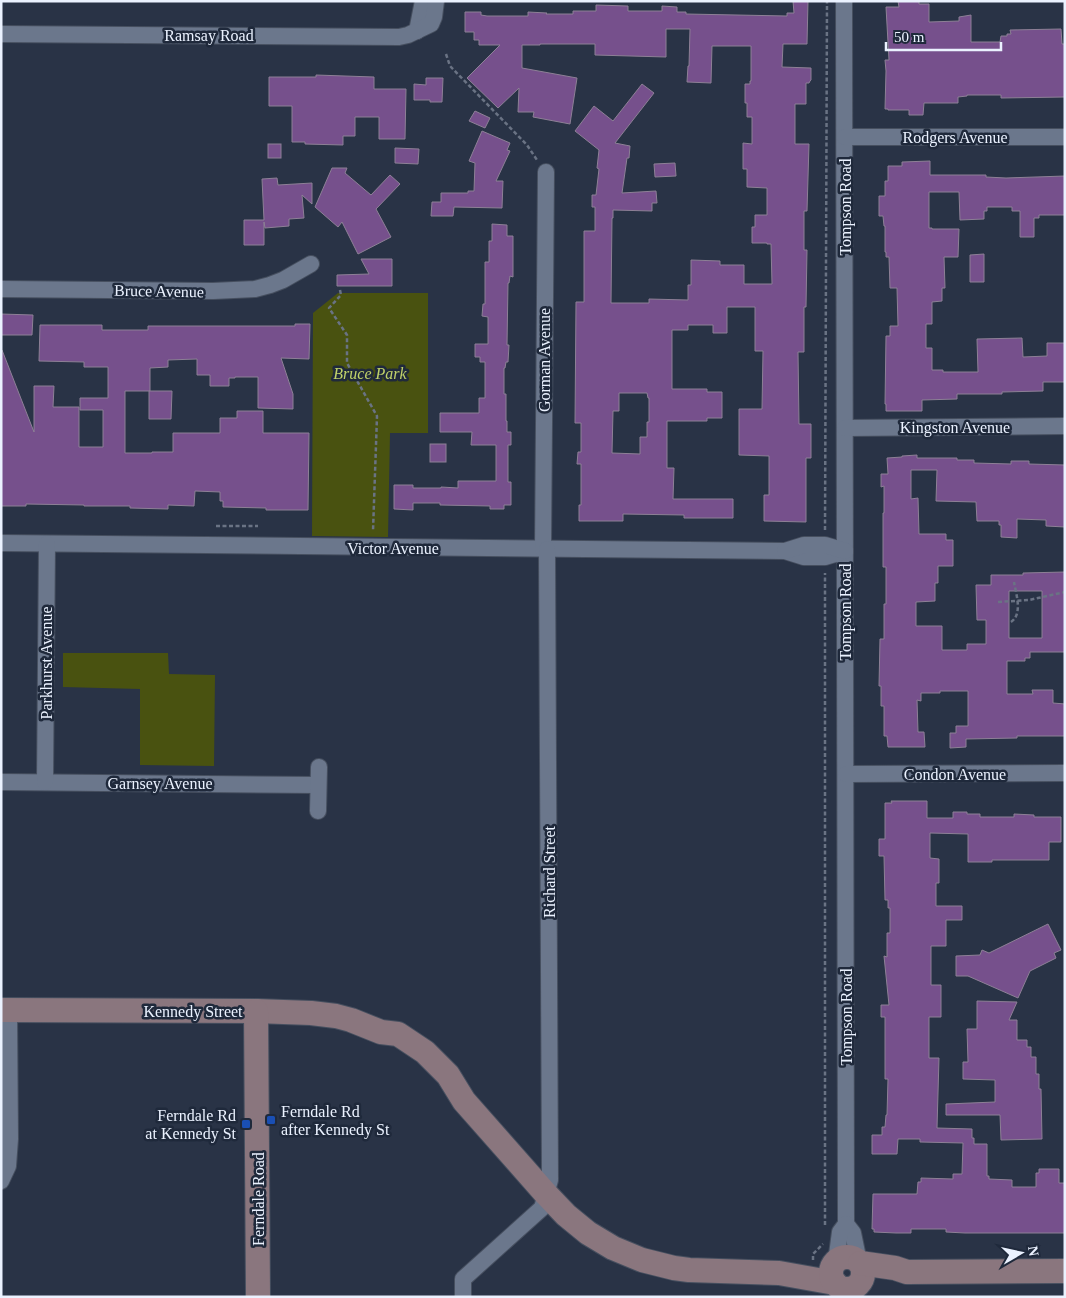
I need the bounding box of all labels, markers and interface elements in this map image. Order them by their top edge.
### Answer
scale bar [886,20,1001,52]
street label: Ramsay Road [164,27,254,45]
text: 50 m [894,29,925,45]
street label: Rodgers Avenue [902,129,1008,147]
street label: Tompson Road [837,158,855,256]
street label: Bruce Avenue [114,282,204,300]
street label: Gorman Avenue [536,308,553,412]
park label: Bruce Park [333,365,408,382]
street label: Kingston Avenue [900,419,1010,437]
street label: Victor Avenue [347,540,439,557]
street label: Tompson Road [837,563,855,661]
street label: Parkhurst Avenue [38,606,55,720]
street label: Condon Avenue [904,766,1006,783]
street label: Garnsey Avenue [108,775,213,793]
street label: Richard Street [541,825,558,918]
street label: Tompson Road [838,968,856,1066]
street label: Kennedy Street [143,1003,243,1021]
place label: Ferndale Rd after Kennedy St [281,1103,390,1139]
place label: Ferndale Rd at Kennedy St [145,1107,237,1143]
marker: Ferndale Rd after Kennedy St [265,1114,277,1126]
marker: Ferndale Rd at Kennedy St [240,1118,252,1130]
street label: Ferndale Road [250,1152,267,1246]
north arrow [996,1228,1046,1278]
text: N [1025,1245,1042,1257]

